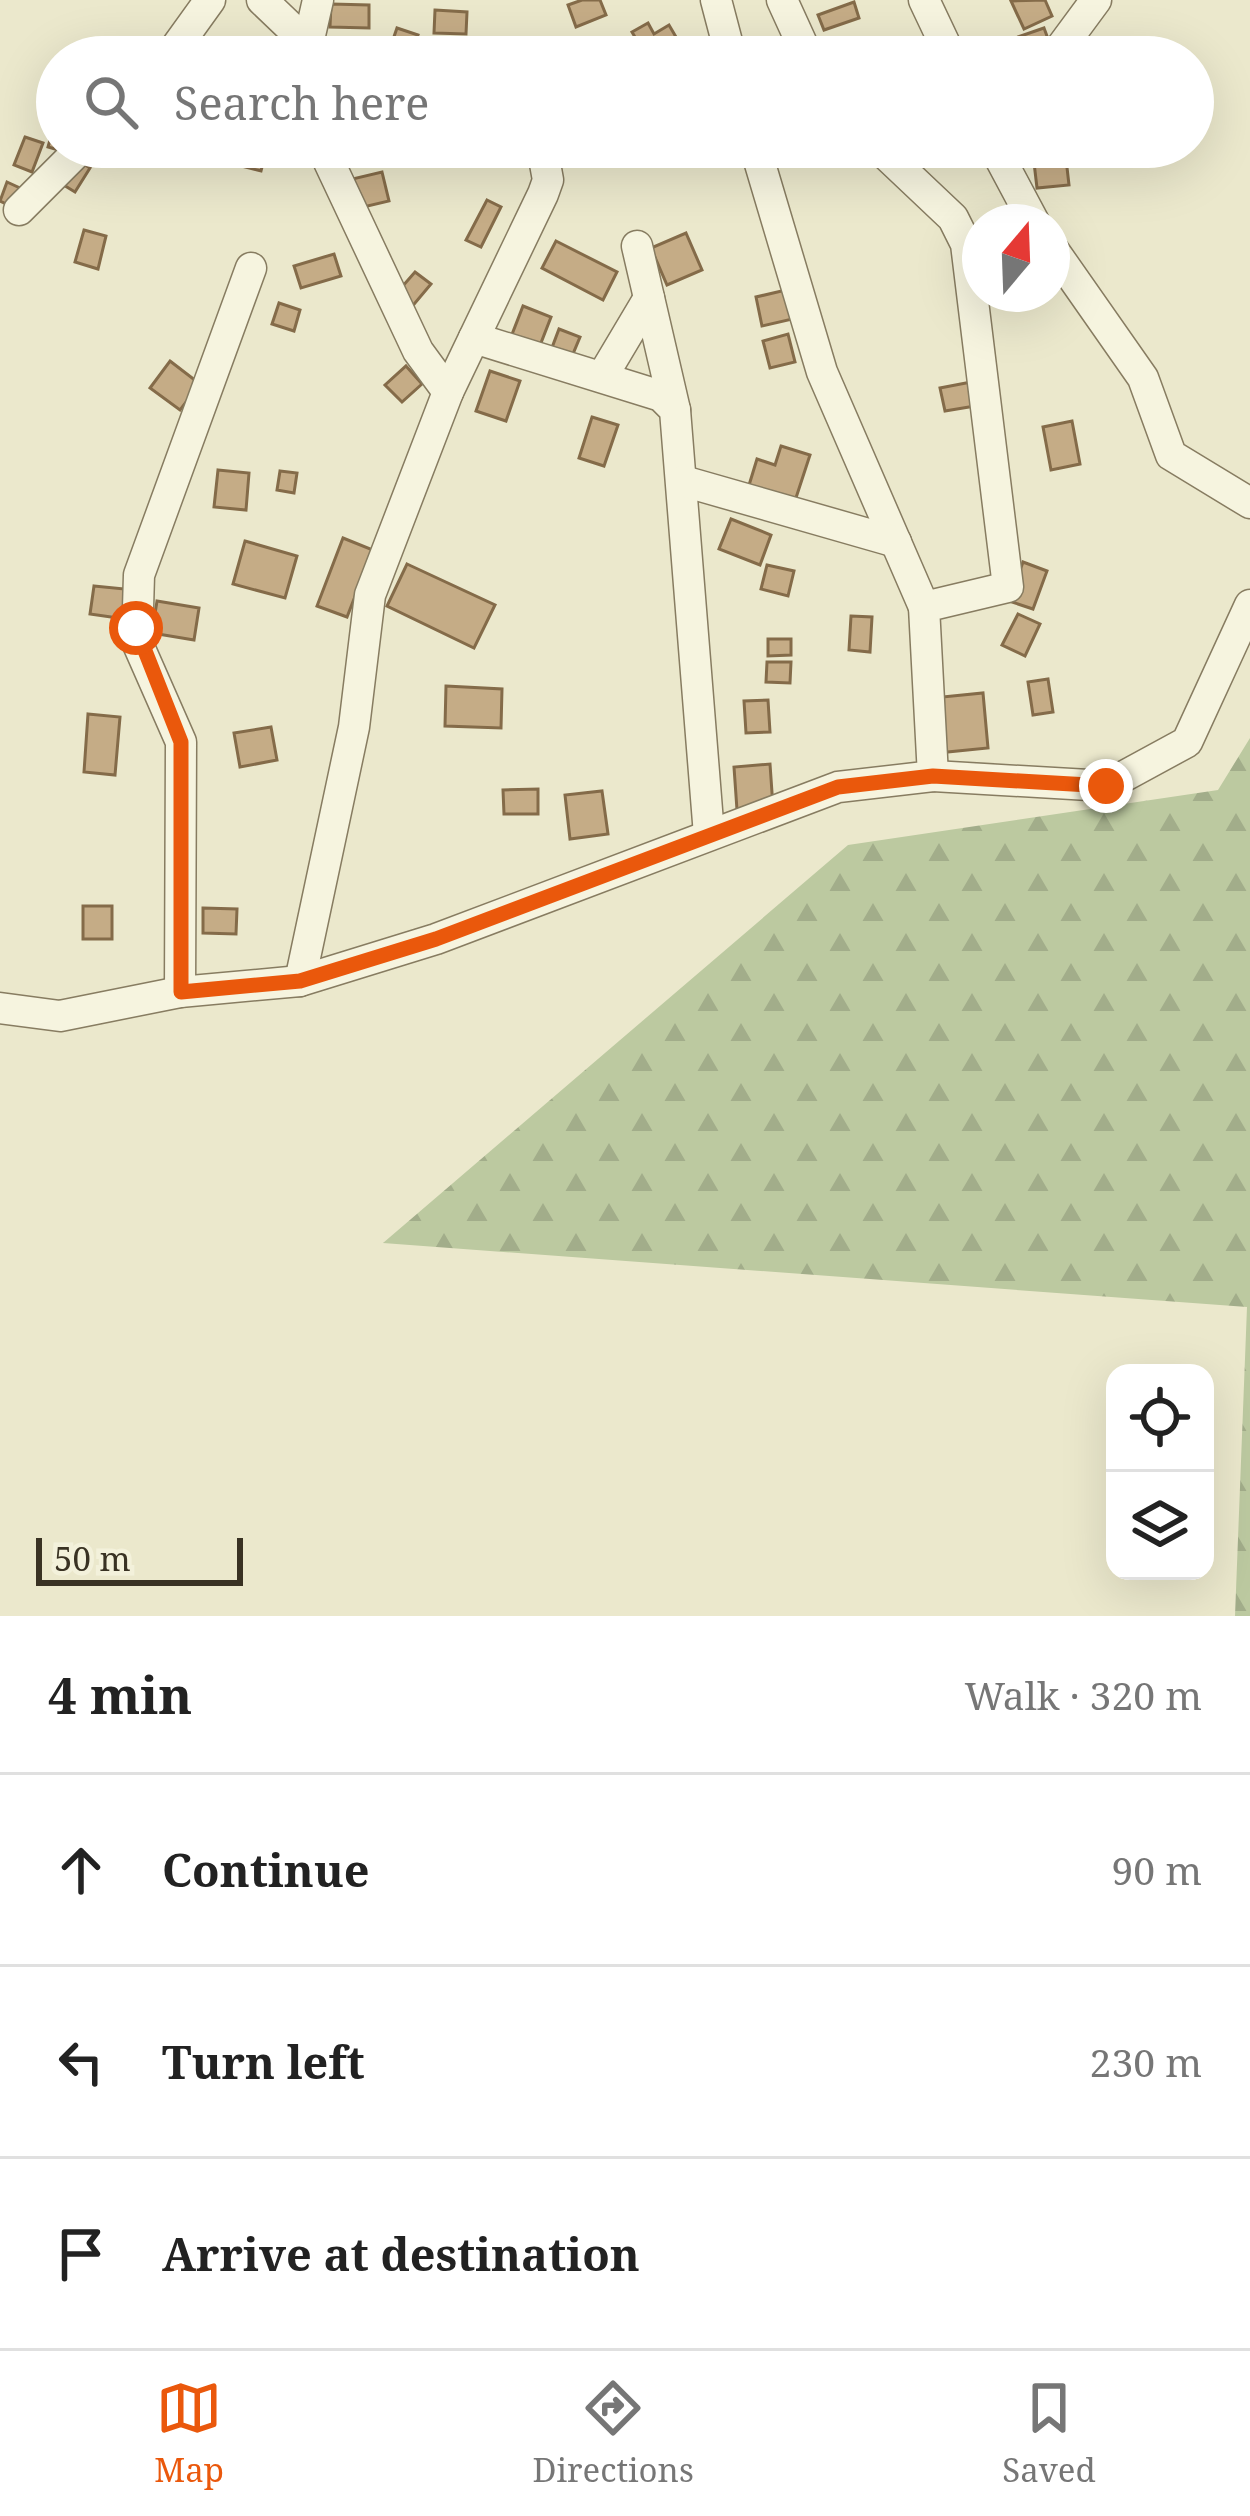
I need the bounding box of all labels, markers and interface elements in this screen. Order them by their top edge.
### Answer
search box [36,36,1214,168]
icon: search [78,69,144,135]
text: Search here [174,72,429,133]
north arrow [962,204,1070,312]
route start [109,601,163,655]
route end [1079,759,1133,813]
map controls [1106,1364,1214,1580]
button: locate [1106,1364,1214,1472]
button: layers [1106,1472,1214,1580]
scale bar [36,1532,243,1585]
text: 50 m [54,1536,131,1581]
text: 4 min [48,1659,192,1729]
text: Walk · 320 m [965,1668,1202,1721]
icon: ahead [48,1837,114,1903]
text: Continue [162,1839,370,1900]
text: 90 m [1111,1843,1202,1896]
icon: left [48,2029,114,2095]
text: Turn left [162,2031,365,2092]
text: 230 m [1090,2035,1202,2088]
icon: arrive [48,2221,114,2287]
text: Arrive at destination [162,2223,640,2284]
tab: Map [154,2375,224,2492]
tab: Directions [532,2375,694,2492]
tab: Saved [1002,2375,1096,2492]

